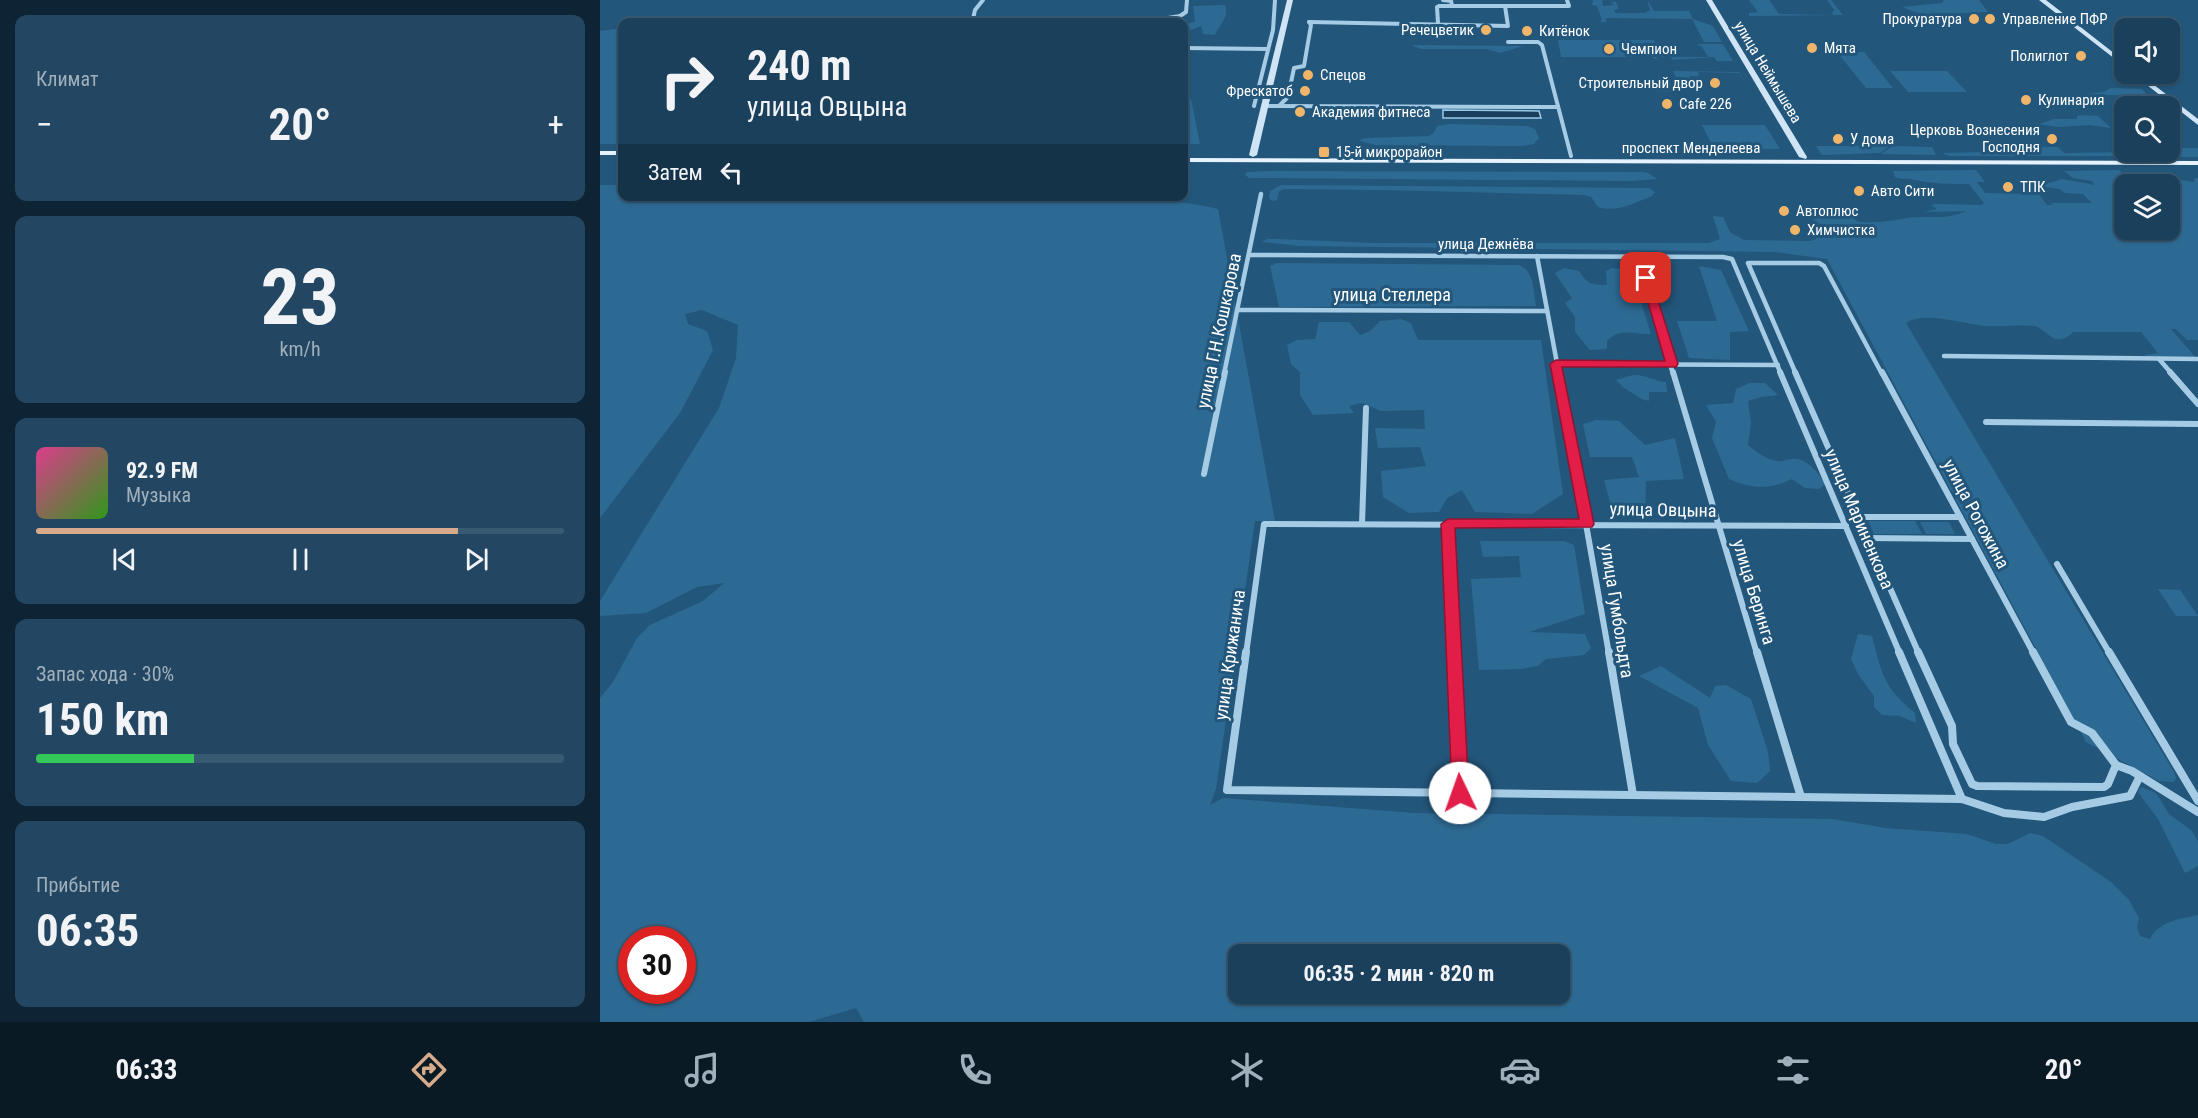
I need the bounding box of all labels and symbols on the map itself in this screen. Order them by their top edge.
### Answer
place label: Прокуратура [1883,10,1962,28]
place label: Управление ПФР [2002,10,2107,28]
marker: Прокуратура [1967,12,1981,26]
marker: Управление ПФР [1983,12,1997,26]
street label: улица Неймышева [1730,18,1806,126]
place label: Речецветик [1401,21,1474,39]
place label: Китёнок [1539,22,1590,40]
marker: Речецветик [1479,23,1493,37]
marker: Китёнок [1520,24,1534,38]
place label: Мята [1824,39,1856,57]
place label: Чемпион [1621,40,1677,58]
marker: Мята [1805,41,1819,55]
marker: Чемпион [1602,42,1616,56]
place label: Полиглот [2010,47,2069,65]
marker: Полиглот [2074,49,2088,63]
place label: Спецов [1320,66,1366,84]
marker: Спецов [1301,68,1315,82]
place label: Строительный двор [1578,74,1703,92]
marker: Строительный двор [1708,76,1722,90]
place label: Фрескатоб [1226,82,1293,100]
marker: Фрескатоб [1298,84,1312,98]
place label: Кулинария [2038,91,2104,109]
marker: Кулинария [2019,93,2033,107]
place label: Cafe 226 [1679,95,1732,113]
marker: Cafe 226 [1660,97,1674,111]
place label: Академия фитнеса [1312,103,1430,121]
marker: Академия фитнеса [1293,105,1307,119]
place label: Церковь Вознесения Господня [1910,121,2040,156]
place label: У дома [1850,130,1894,148]
marker: У дома [1831,132,1845,146]
marker: Церковь Вознесения Господня [2045,132,2059,146]
street label: проспект Менделеева [1622,139,1760,157]
place label: 15-й микрорайон [1336,143,1442,161]
marker: 15-й микрорайон [1317,145,1331,159]
place label: ТПК [2020,178,2046,196]
marker: ТПК [2001,180,2015,194]
place label: Авто Сити [1871,182,1934,200]
marker: Авто Сити [1852,184,1866,198]
place label: Автоплюс [1796,202,1859,220]
marker: Автоплюс [1777,204,1791,218]
place label: Химчистка [1807,221,1875,239]
marker: Химчистка [1788,223,1802,237]
street label: улица Дежнёва [1438,235,1534,253]
street label: улица Г.Н.Кошкарова [1192,251,1245,410]
pin [1620,252,1671,303]
street label: улица Стеллера [1333,284,1451,305]
street label: улица Мариненкова [1821,446,1898,592]
street label: улица Рогожина [1939,455,2014,572]
street label: улица Овцына [1609,498,1717,521]
street label: улица Беринга [1729,537,1780,647]
street label: улица Гумбольдта [1597,542,1638,679]
street label: улица Крижанича [1210,588,1249,722]
position arrow [1428,761,1492,825]
speed limit sign: 30 [618,926,696,1004]

